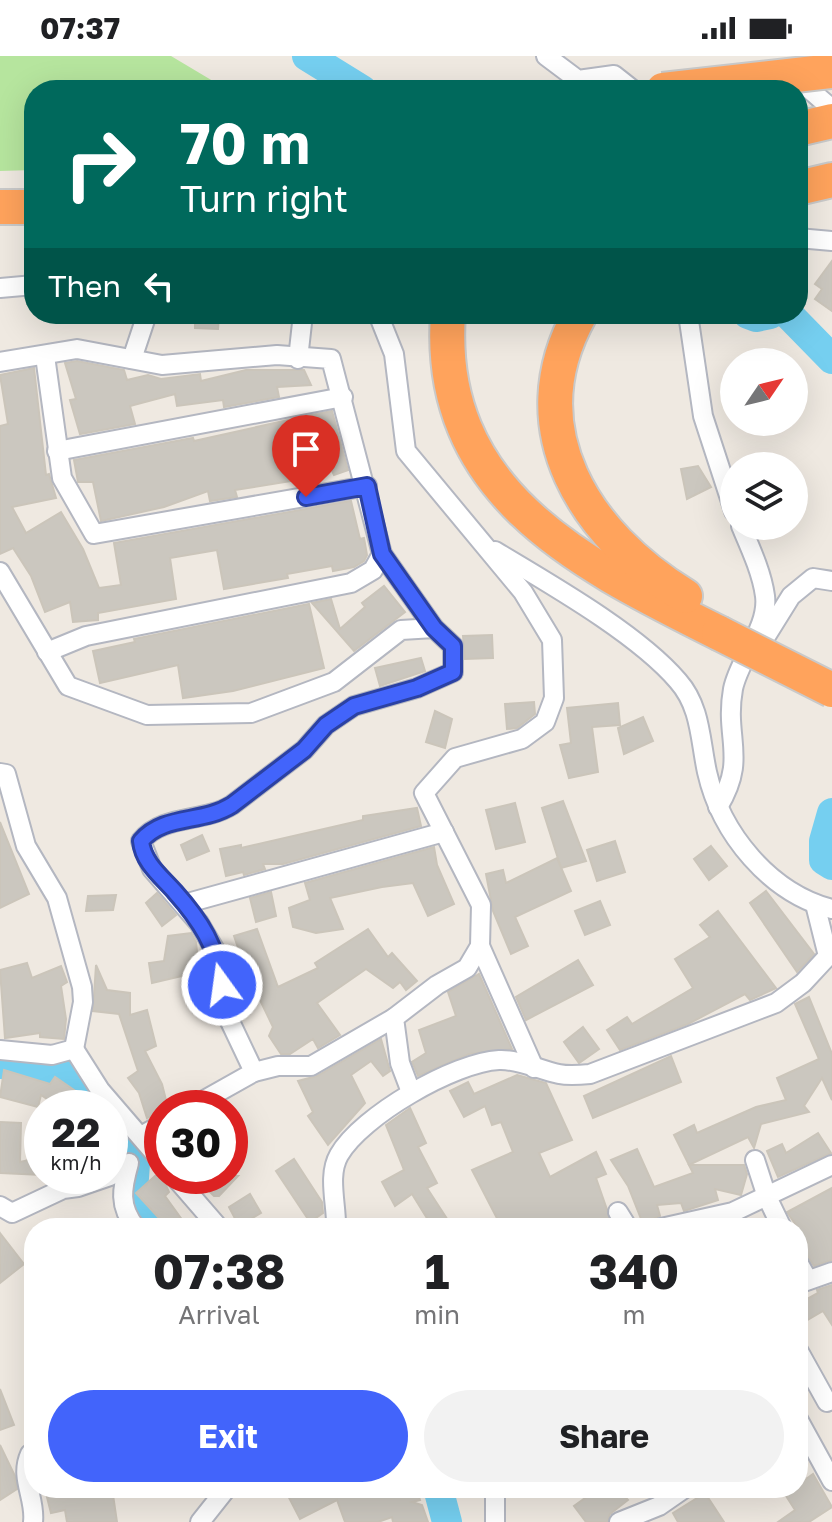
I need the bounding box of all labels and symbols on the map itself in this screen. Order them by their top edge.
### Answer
north arrow [720,348,808,436]
pin [272,415,340,497]
position arrow [180,943,264,1027]
speed limit sign: 30 [144,1090,248,1194]

